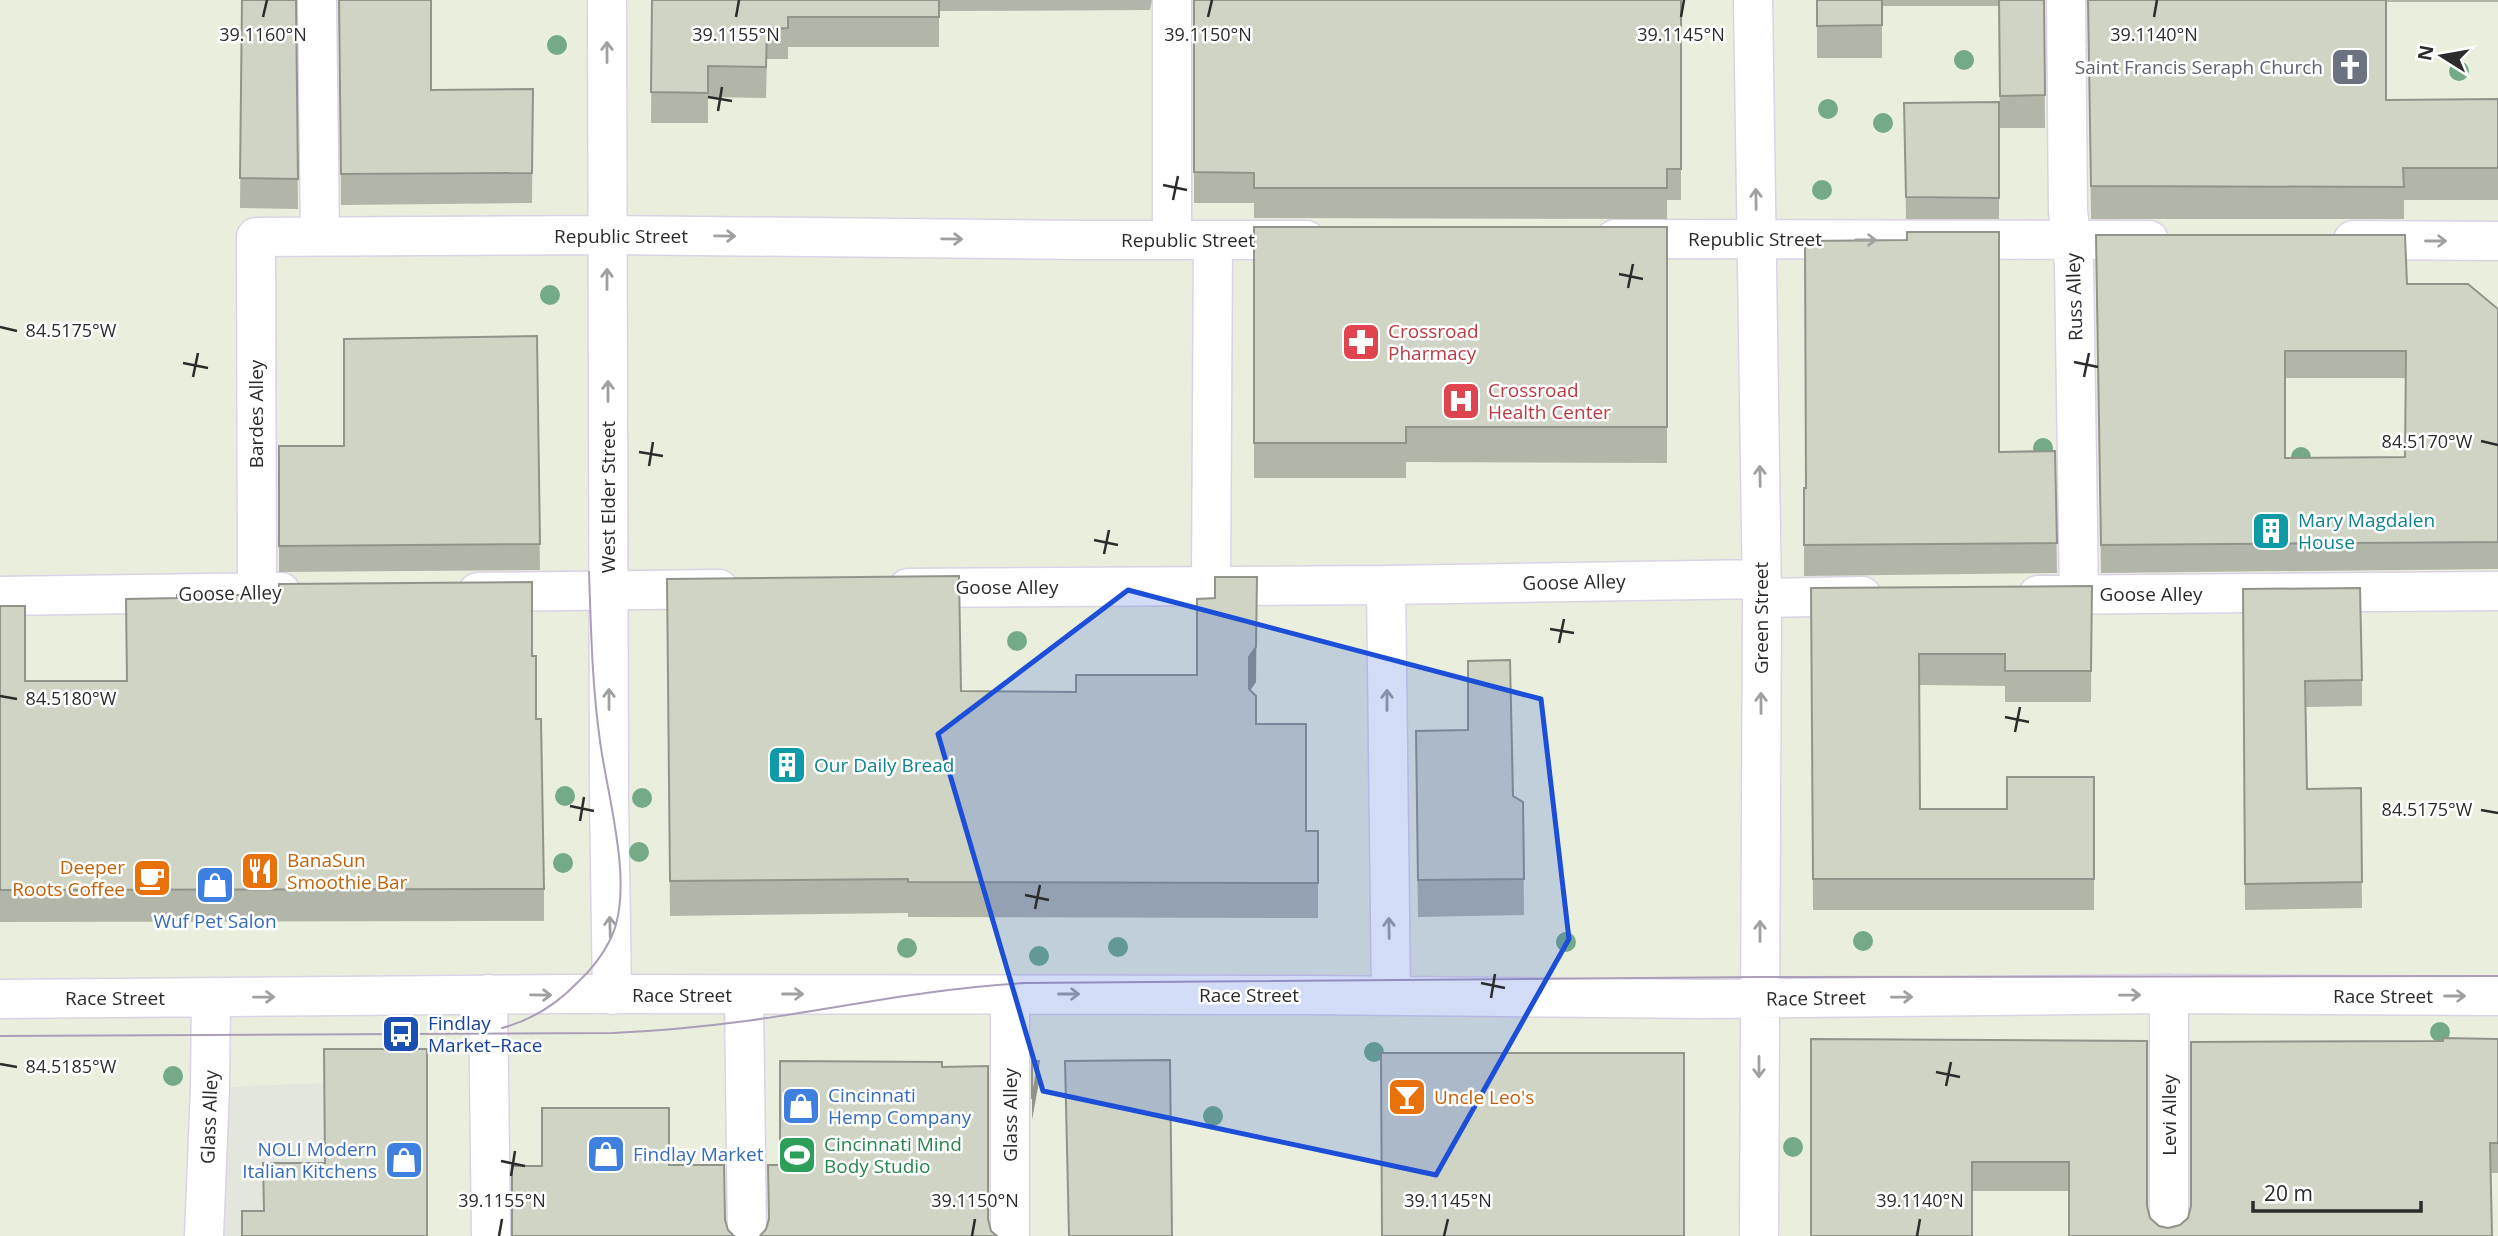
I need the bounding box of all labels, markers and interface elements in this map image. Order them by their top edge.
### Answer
north arrow [2407,21,2477,91]
text: 39.1160°N [219,22,307,46]
text: 39.1155°N [692,22,780,46]
text: 39.1150°N [1164,22,1252,46]
text: 39.1145°N [1637,22,1725,46]
text: 39.1140°N [2110,22,2198,46]
one-way arrow [600,40,614,63]
text: N [2411,43,2440,63]
church icon: Saint Francis Seraph Church [2329,46,2371,88]
place label: Saint Francis Seraph Church [2075,54,2323,80]
one-way arrow [1750,188,1763,211]
street label: Republic Street [554,223,688,249]
street label: Republic Street [1688,226,1822,252]
street label: Republic Street [1121,227,1255,253]
one-way arrow [713,229,736,243]
one-way arrow [940,232,963,245]
one-way arrow [1854,233,1877,247]
one-way arrow [2424,234,2447,248]
street label: Russ Alley [2059,252,2089,342]
one-way arrow [600,268,614,291]
text: 84.5175°W [26,318,117,342]
place label: Crossroad Pharmacy [1388,318,1479,366]
pharmacy icon: Crossroad Pharmacy [1340,321,1382,363]
street label: Bardes Alley [243,359,269,468]
place label: Crossroad Health Center [1488,377,1611,425]
one-way arrow [601,380,615,403]
hospital icon: Crossroad Health Center [1440,380,1482,422]
street label: West Elder Street [595,421,621,573]
text: 84.5170°W [2382,429,2473,453]
one-way arrow [1754,464,1767,487]
place label: Mary Magdalen House [2298,507,2435,555]
building icon: Mary Magdalen House [2250,510,2292,552]
street label: Green Street [1748,561,1774,674]
street label: Goose Alley [1522,568,1626,596]
street label: Goose Alley [955,574,1059,600]
street label: Goose Alley [178,579,282,607]
street label: Goose Alley [2099,581,2203,607]
text: 84.5180°W [26,686,117,710]
one-way arrow [602,688,615,711]
one-way arrow [1380,689,1394,712]
one-way arrow [1755,692,1768,715]
building icon: Our Daily Bread [766,744,808,786]
place label: Our Daily Bread [814,752,954,778]
text: 84.5175°W [2382,797,2473,821]
place label: BanaSun Smoothie Bar [287,847,408,895]
restaurant icon: BanaSun Smoothie Bar [239,850,281,892]
place label: Deeper Roots Coffee [12,854,125,902]
cafe icon: Deeper Roots Coffee [131,857,173,899]
shop icon: Wuf Pet Salon [194,864,236,906]
place label: Wuf Pet Salon [153,908,277,934]
one-way arrow [603,915,617,938]
one-way arrow [1382,917,1396,940]
one-way arrow [1753,919,1767,942]
street label: Race Street [632,982,732,1008]
street label: Race Street [1199,982,1299,1008]
street label: Race Street [2333,983,2433,1009]
street label: Race Street [1766,984,1866,1012]
street label: Race Street [65,985,165,1011]
one-way arrow [781,987,804,1001]
one-way arrow [529,988,552,1002]
one-way arrow [1057,988,1080,1001]
one-way arrow [2118,988,2141,1002]
one-way arrow [2444,989,2467,1003]
one-way arrow [252,990,275,1004]
one-way arrow [1891,990,1914,1004]
place label: Findlay Market–Race [428,1010,542,1058]
bus stop icon: Findlay Market–Race [380,1013,422,1055]
text: 84.5185°W [26,1054,117,1078]
one-way arrow [1752,1055,1766,1078]
street label: Glass Alley [997,1068,1023,1162]
street label: Glass Alley [194,1069,224,1164]
street label: Levi Alley [2156,1074,2182,1156]
bar icon: Uncle Leo's [1386,1076,1428,1118]
place label: Cincinnati Hemp Company [828,1082,972,1130]
place label: Uncle Leo's [1434,1084,1534,1110]
shop icon: Cincinnati Hemp Company [780,1085,822,1127]
place label: Cincinnati Mind Body Studio [824,1131,962,1179]
shop icon: Findlay Market [585,1133,627,1175]
sports icon: Cincinnati Mind Body Studio [776,1134,818,1176]
place label: NOLI Modern Italian Kitchens [242,1136,377,1184]
shop icon: NOLI Modern Italian Kitchens [383,1139,425,1181]
place label: Findlay Market [633,1141,764,1167]
scale bar [2253,1170,2421,1214]
text: 20 m [2264,1179,2313,1207]
text: 39.1155°N [458,1188,546,1212]
text: 39.1150°N [931,1188,1019,1212]
text: 39.1145°N [1404,1188,1492,1212]
text: 39.1140°N [1876,1188,1964,1212]

